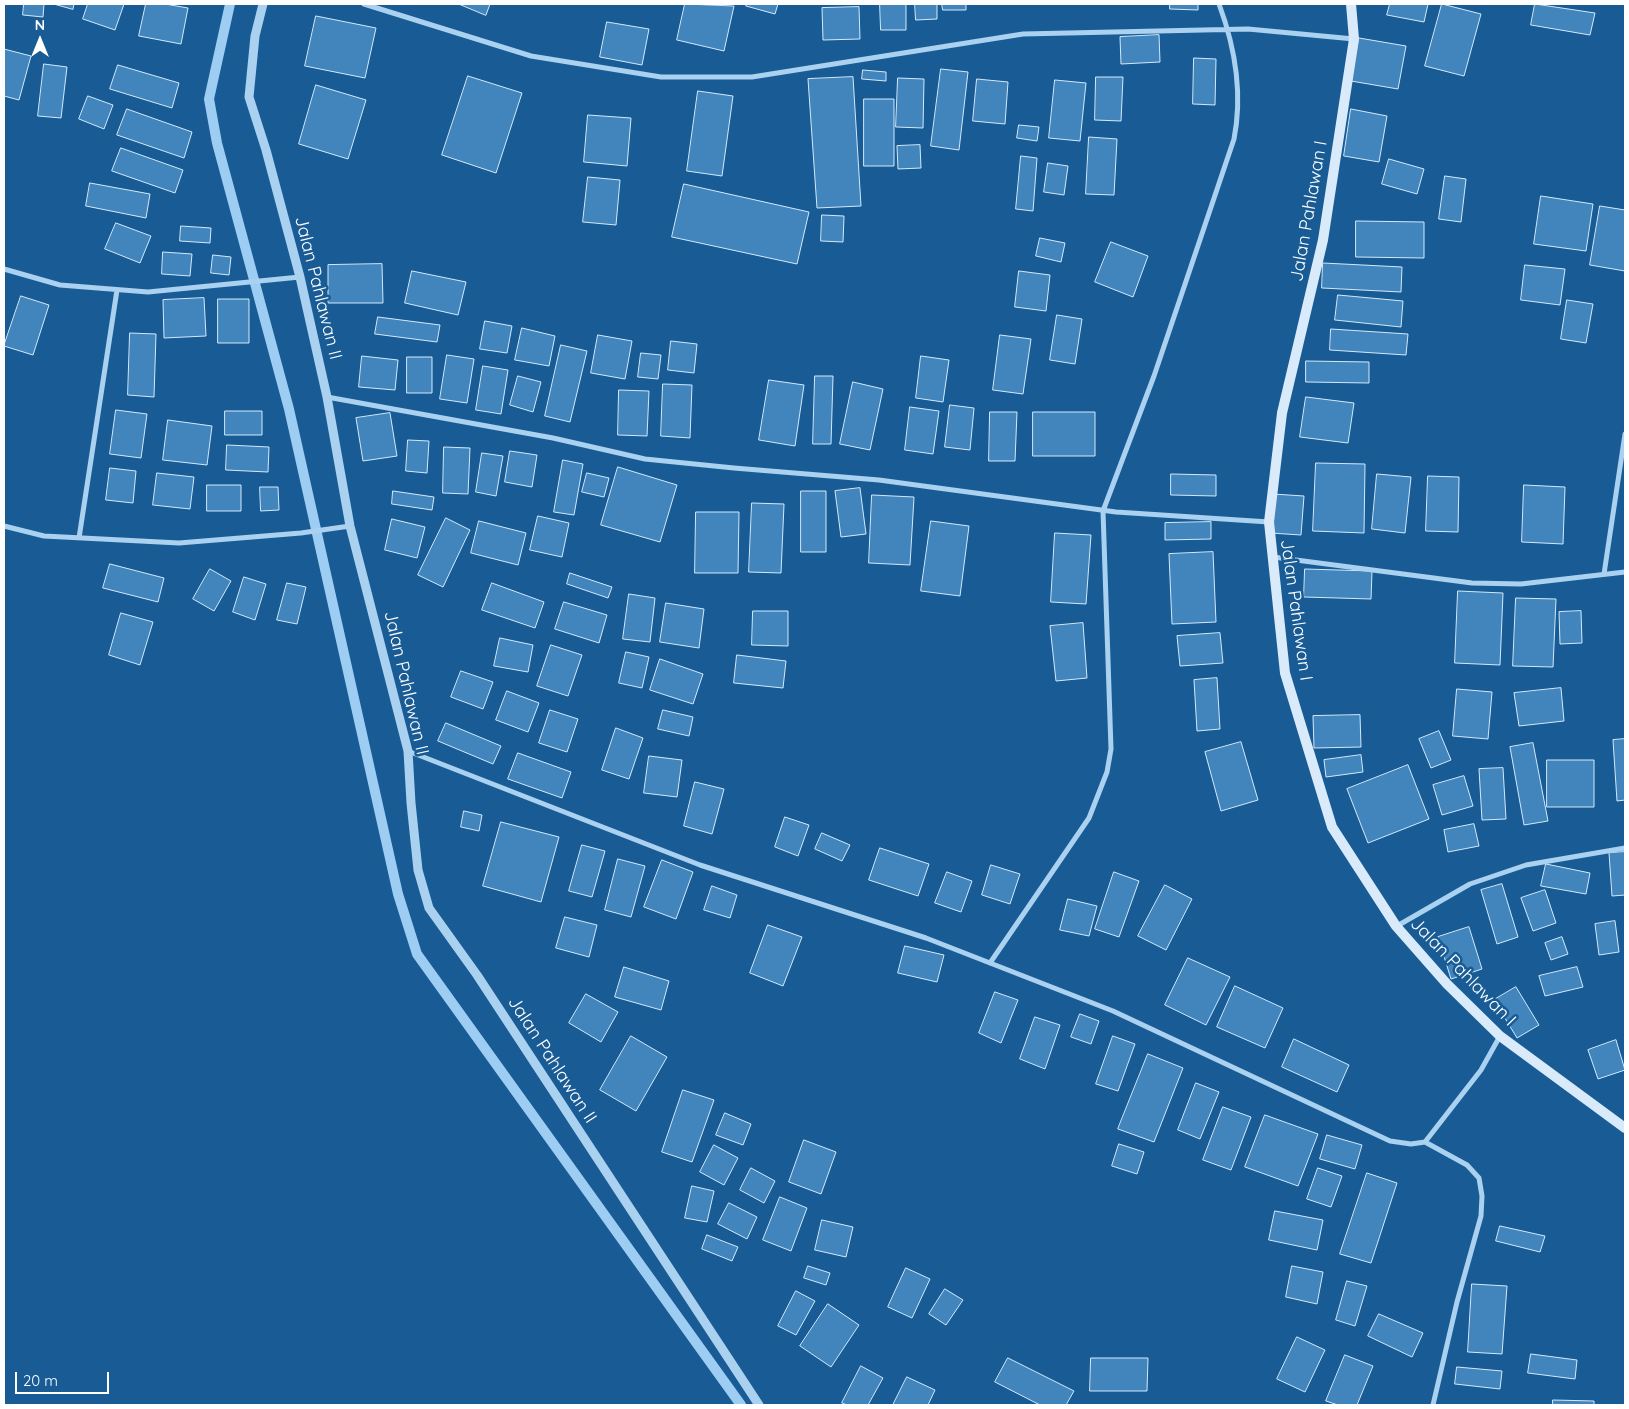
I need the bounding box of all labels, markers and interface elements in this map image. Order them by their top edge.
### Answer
north arrow [15,15,65,65]
text: N [35,16,45,34]
street label: Jalan Pahlawan I [1286,139,1332,283]
street label: Jalan Pahlawan II [290,214,346,362]
street label: Jalan Pahlawan I [1275,538,1317,682]
street label: Jalan Pahlawan II [379,609,433,757]
street label: Jalan Pahlawan I [1406,913,1520,1031]
street label: Jalan Pahlawan II [503,992,601,1128]
scale bar [18,1362,111,1394]
text: 20 m [23,1371,58,1390]

